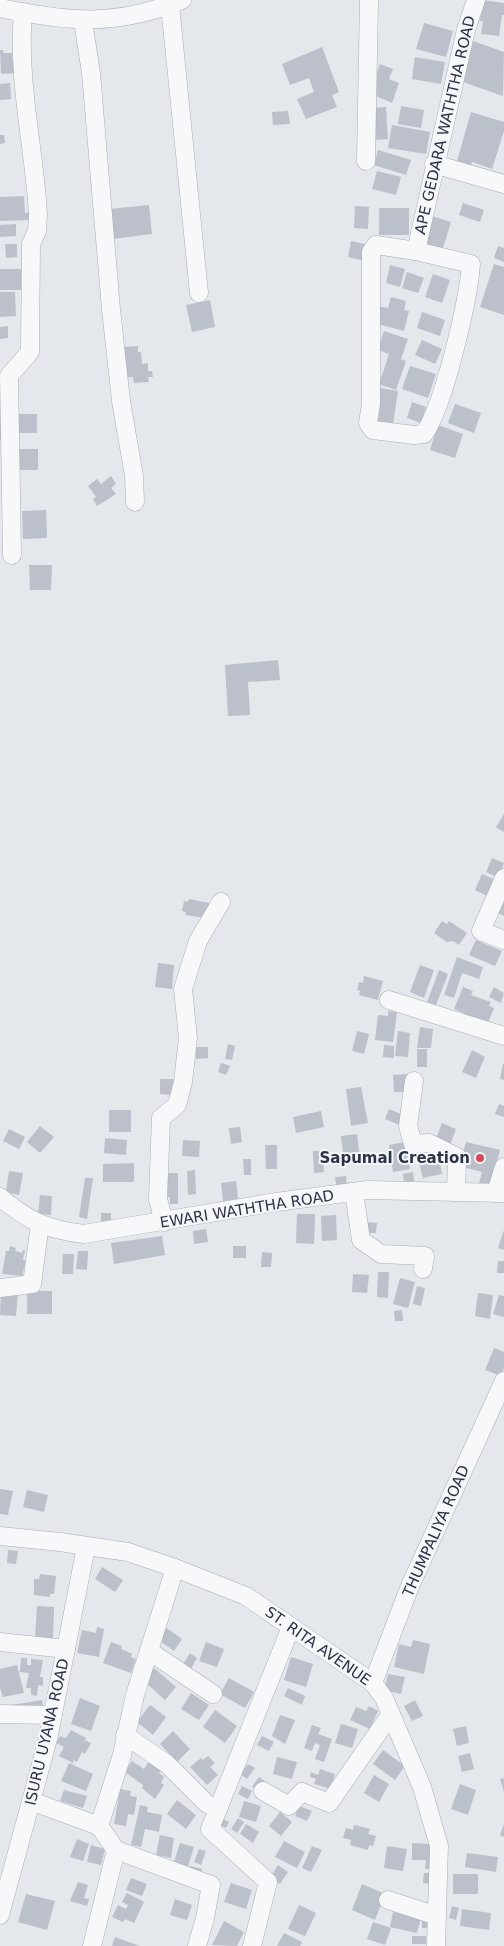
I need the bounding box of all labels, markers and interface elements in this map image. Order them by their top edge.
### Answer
street label: APE GEDARA WATHTHA ROAD [411,14,479,236]
place label: Sapumal Creation [320,1149,470,1167]
marker: Sapumal Creation [474,1152,486,1164]
street label: EWARI WATHTHA ROAD [159,1186,335,1232]
street label: THUMPALIYA ROAD [398,1462,473,1601]
street label: ST. RITA AVENUE [262,1603,374,1689]
street label: ISURU UYANA ROAD [21,1657,73,1807]

